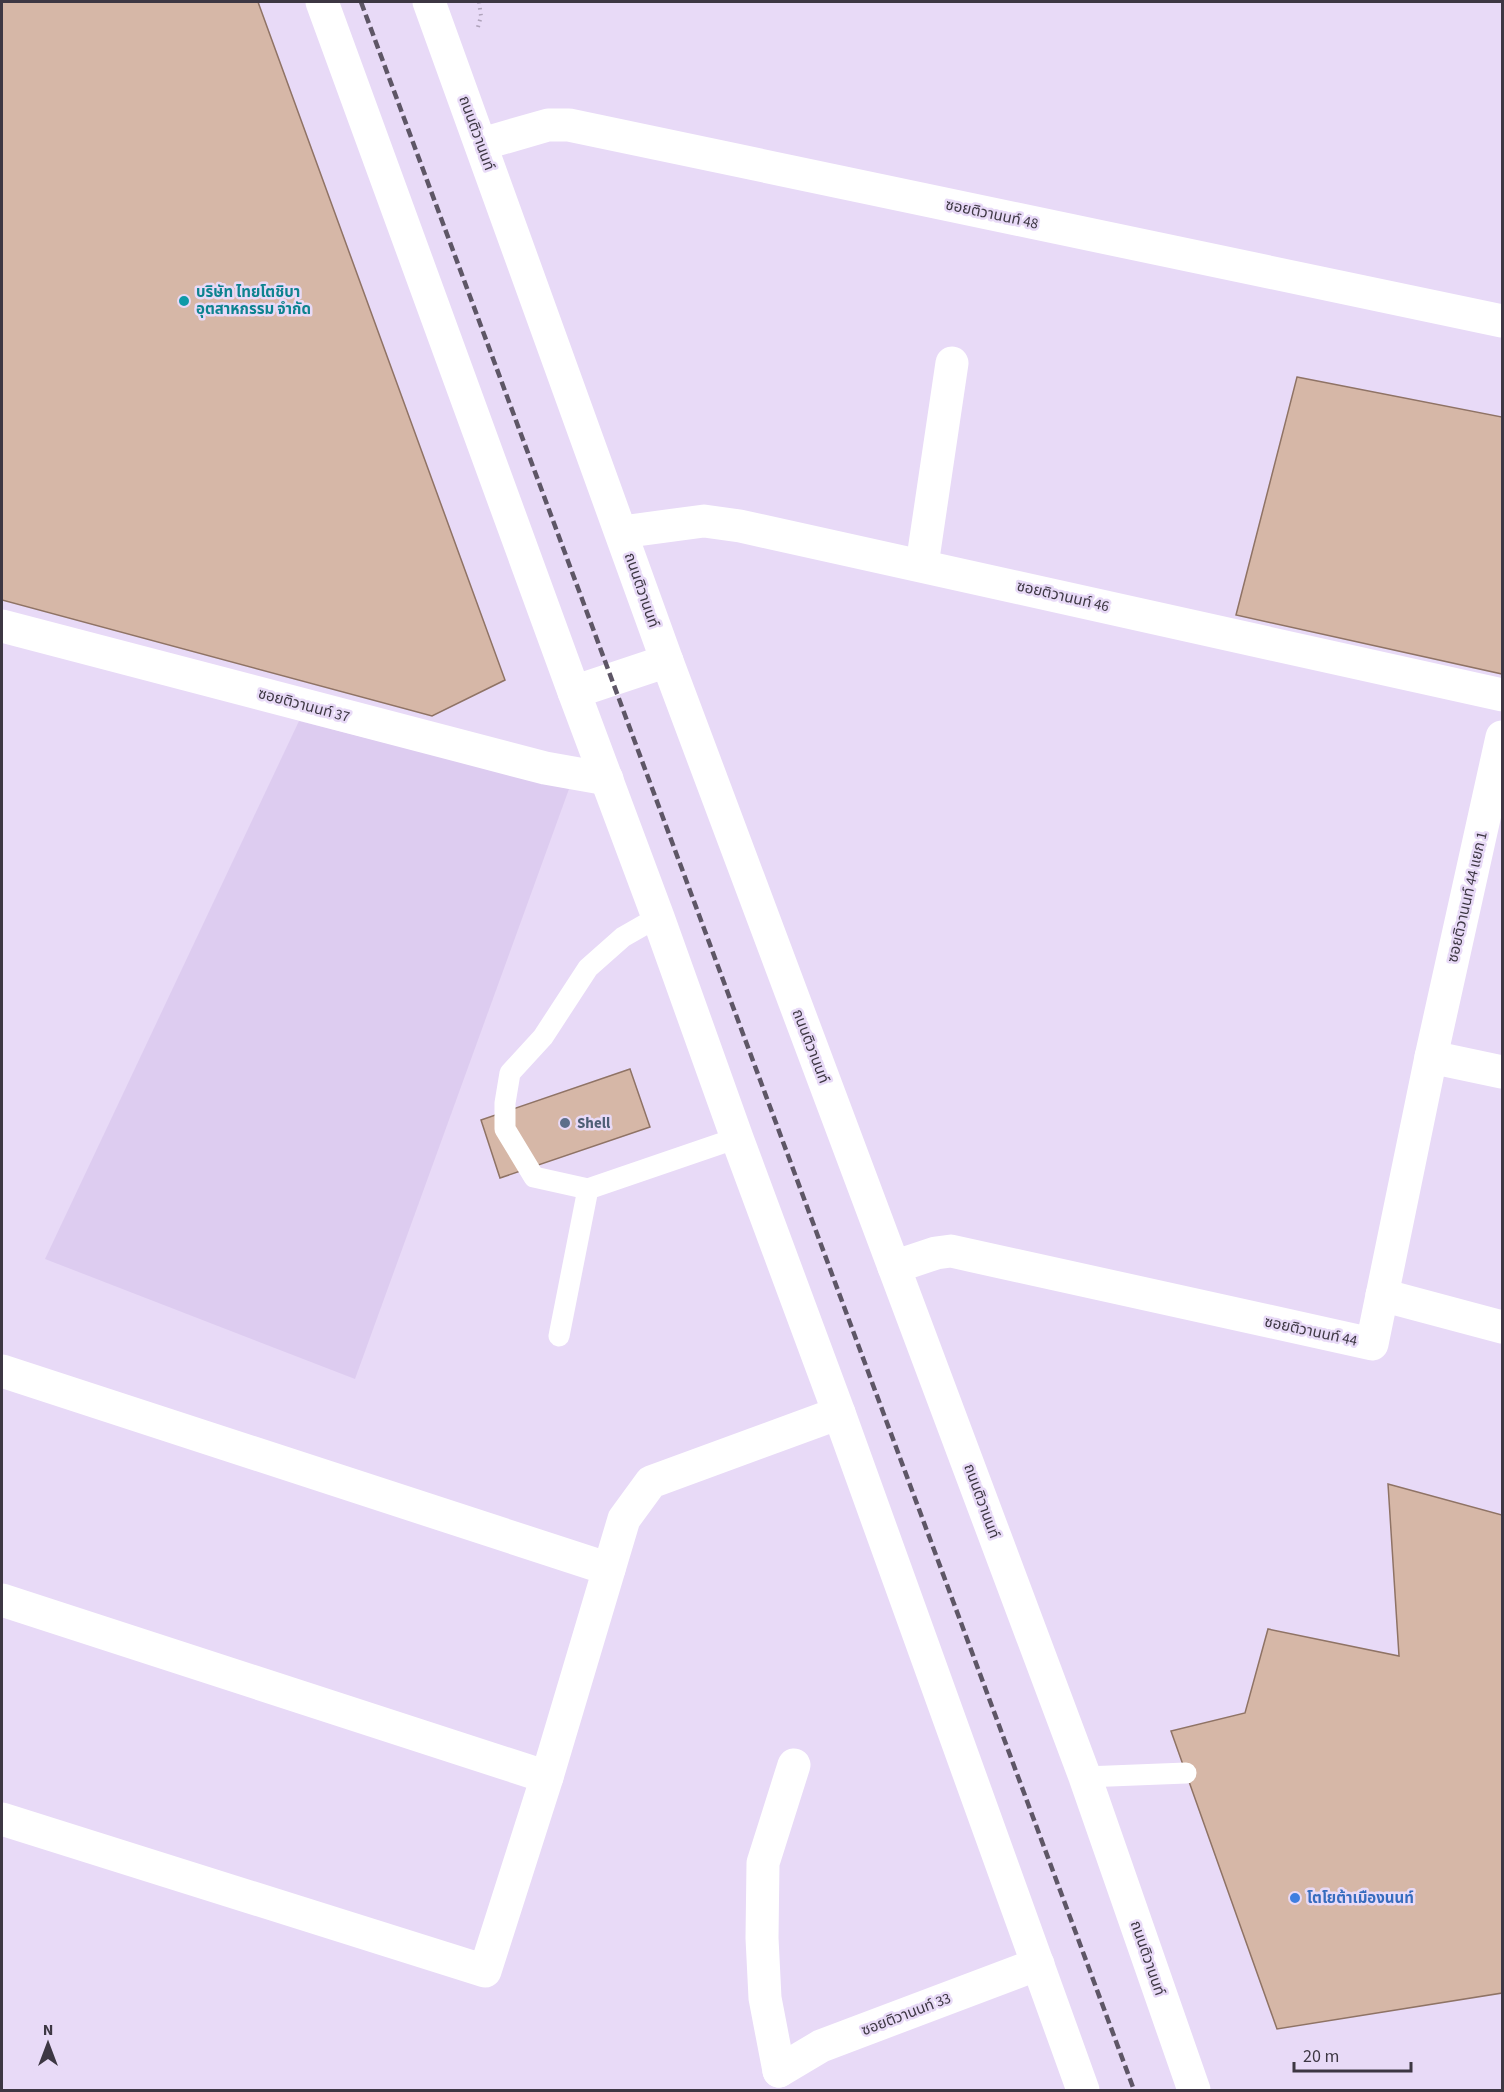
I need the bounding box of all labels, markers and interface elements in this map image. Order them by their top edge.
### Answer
street label: ถนนติวานนท์ [453,93,500,173]
street label: ซอยติวานนท์ 48 [944,194,1040,235]
place label: บริษัท ไทยโตชิบา อุตสาหกรรม จำกัด [196,282,311,320]
marker: บริษัท ไทยโตชิบา อุตสาหกรรม จำกัด [177,294,191,308]
street label: ถนนติวานนท์ [619,550,664,630]
street label: ซอยติวานนท์ 46 [1015,576,1111,617]
street label: ซอยติวานนท์ 37 [256,683,352,728]
street label: ซอยติวานนท์ 44 แยก 1 [1442,830,1493,965]
street label: ถนนติวานนท์ [787,1006,834,1086]
place label: Shell [577,1113,611,1134]
marker: Shell [558,1116,572,1130]
street label: ซอยติวานนท์ 44 [1263,1311,1360,1352]
street label: ถนนติวานนท์ [958,1461,1005,1541]
place label: โตโยต้าเมืองนนท์ [1307,1888,1414,1909]
marker: โตโยต้าเมืองนนท์ [1288,1891,1302,1905]
street label: ถนนติวานนท์ [1125,1918,1170,1998]
street label: ซอยติวานนท์ 33 [858,1988,954,2041]
north arrow [18,2014,78,2074]
text: N [43,2019,53,2041]
scale bar [1294,2035,1411,2073]
text: 20 m [1303,2044,1339,2069]

